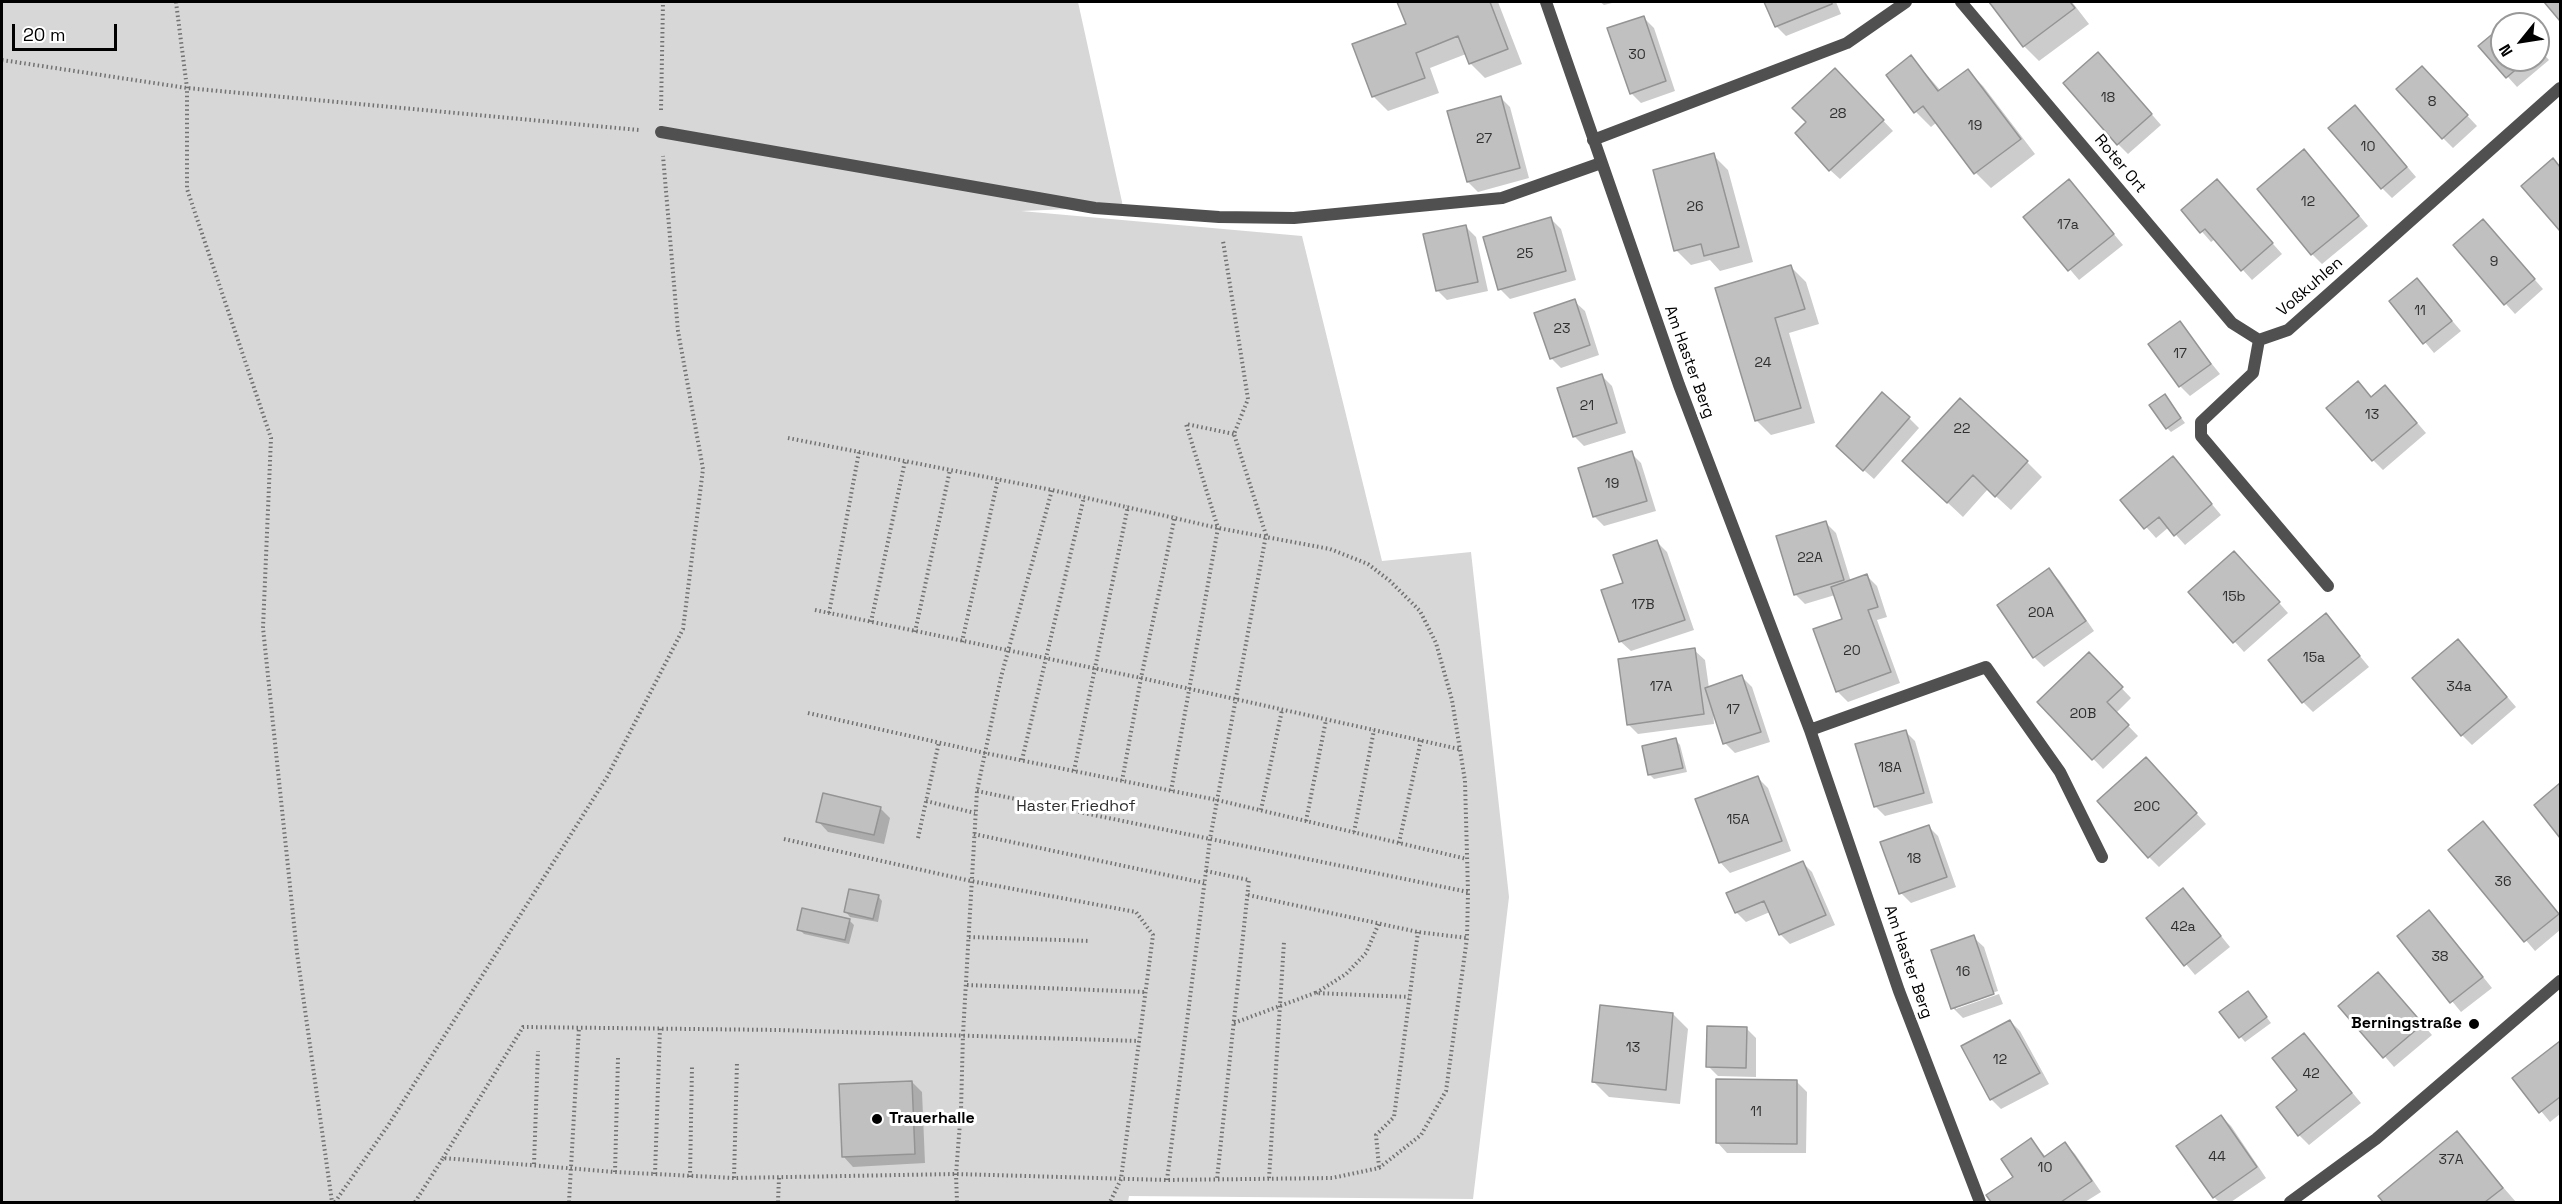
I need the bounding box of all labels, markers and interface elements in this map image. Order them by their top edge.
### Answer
scale bar [15,12,120,50]
north arrow [2490,12,2550,72]
text: 20 m [23,23,66,46]
text: N [2494,40,2517,60]
house number: 30 [1628,47,1646,63]
house number: 18 [2101,90,2115,106]
house number: 8 [2428,94,2436,110]
house number: 28 [1829,106,1847,122]
house number: 19 [1968,118,1982,134]
house number: 27 [1476,131,1492,147]
street label: Roter Ort [2090,131,2150,197]
house number: 10 [2361,139,2375,155]
house number: 12 [2301,194,2315,210]
house number: 26 [1686,199,1704,215]
house number: 17a [2057,217,2079,233]
house number: 25 [1517,246,1533,262]
street label: Voßkuhlen [2273,253,2347,321]
house number: 9 [2490,254,2498,270]
street label: Am Haster Berg [1660,303,1718,421]
house number: 11 [2414,303,2426,319]
house number: 23 [1554,321,1570,337]
house number: 17 [2173,346,2187,362]
house number: 24 [1755,355,1771,371]
house number: 21 [1580,398,1594,414]
house number: 13 [2365,407,2379,423]
house number: 22 [1954,421,1970,437]
house number: 19 [1605,476,1619,492]
house number: 22A [1797,550,1823,566]
house number: 15b [2222,589,2246,605]
house number: 17B [1631,597,1655,613]
house number: 20A [2028,605,2054,621]
house number: 20 [1843,643,1861,659]
house number: 15a [2303,650,2325,666]
house number: 17A [1650,679,1672,695]
house number: 34a [2446,679,2472,695]
house number: 17 [1726,702,1740,718]
house number: 20B [2070,706,2096,722]
house number: 18A [1878,760,1902,776]
park label: Haster Friedhof [1016,797,1136,817]
house number: 20C [2134,799,2160,815]
house number: 15A [1726,812,1750,828]
house number: 18 [1907,851,1921,867]
house number: 36 [2494,874,2512,890]
street label: Am Haster Berg [1880,903,1936,1021]
house number: 42a [2170,919,2196,935]
house number: 38 [2431,949,2449,965]
house number: 16 [1956,964,1970,980]
place label: Berningstraße [2351,1014,2462,1034]
marker: Berningstraße [2467,1017,2481,1031]
house number: 13 [1626,1040,1640,1056]
house number: 12 [1993,1052,2007,1068]
house number: 42 [2302,1066,2320,1082]
house number: 11 [1750,1104,1762,1120]
place label: Trauerhalle [889,1109,975,1129]
marker: Trauerhalle [870,1112,884,1126]
house number: 44 [2208,1149,2226,1165]
house number: 37A [2438,1152,2464,1168]
house number: 10 [2038,1160,2052,1176]

